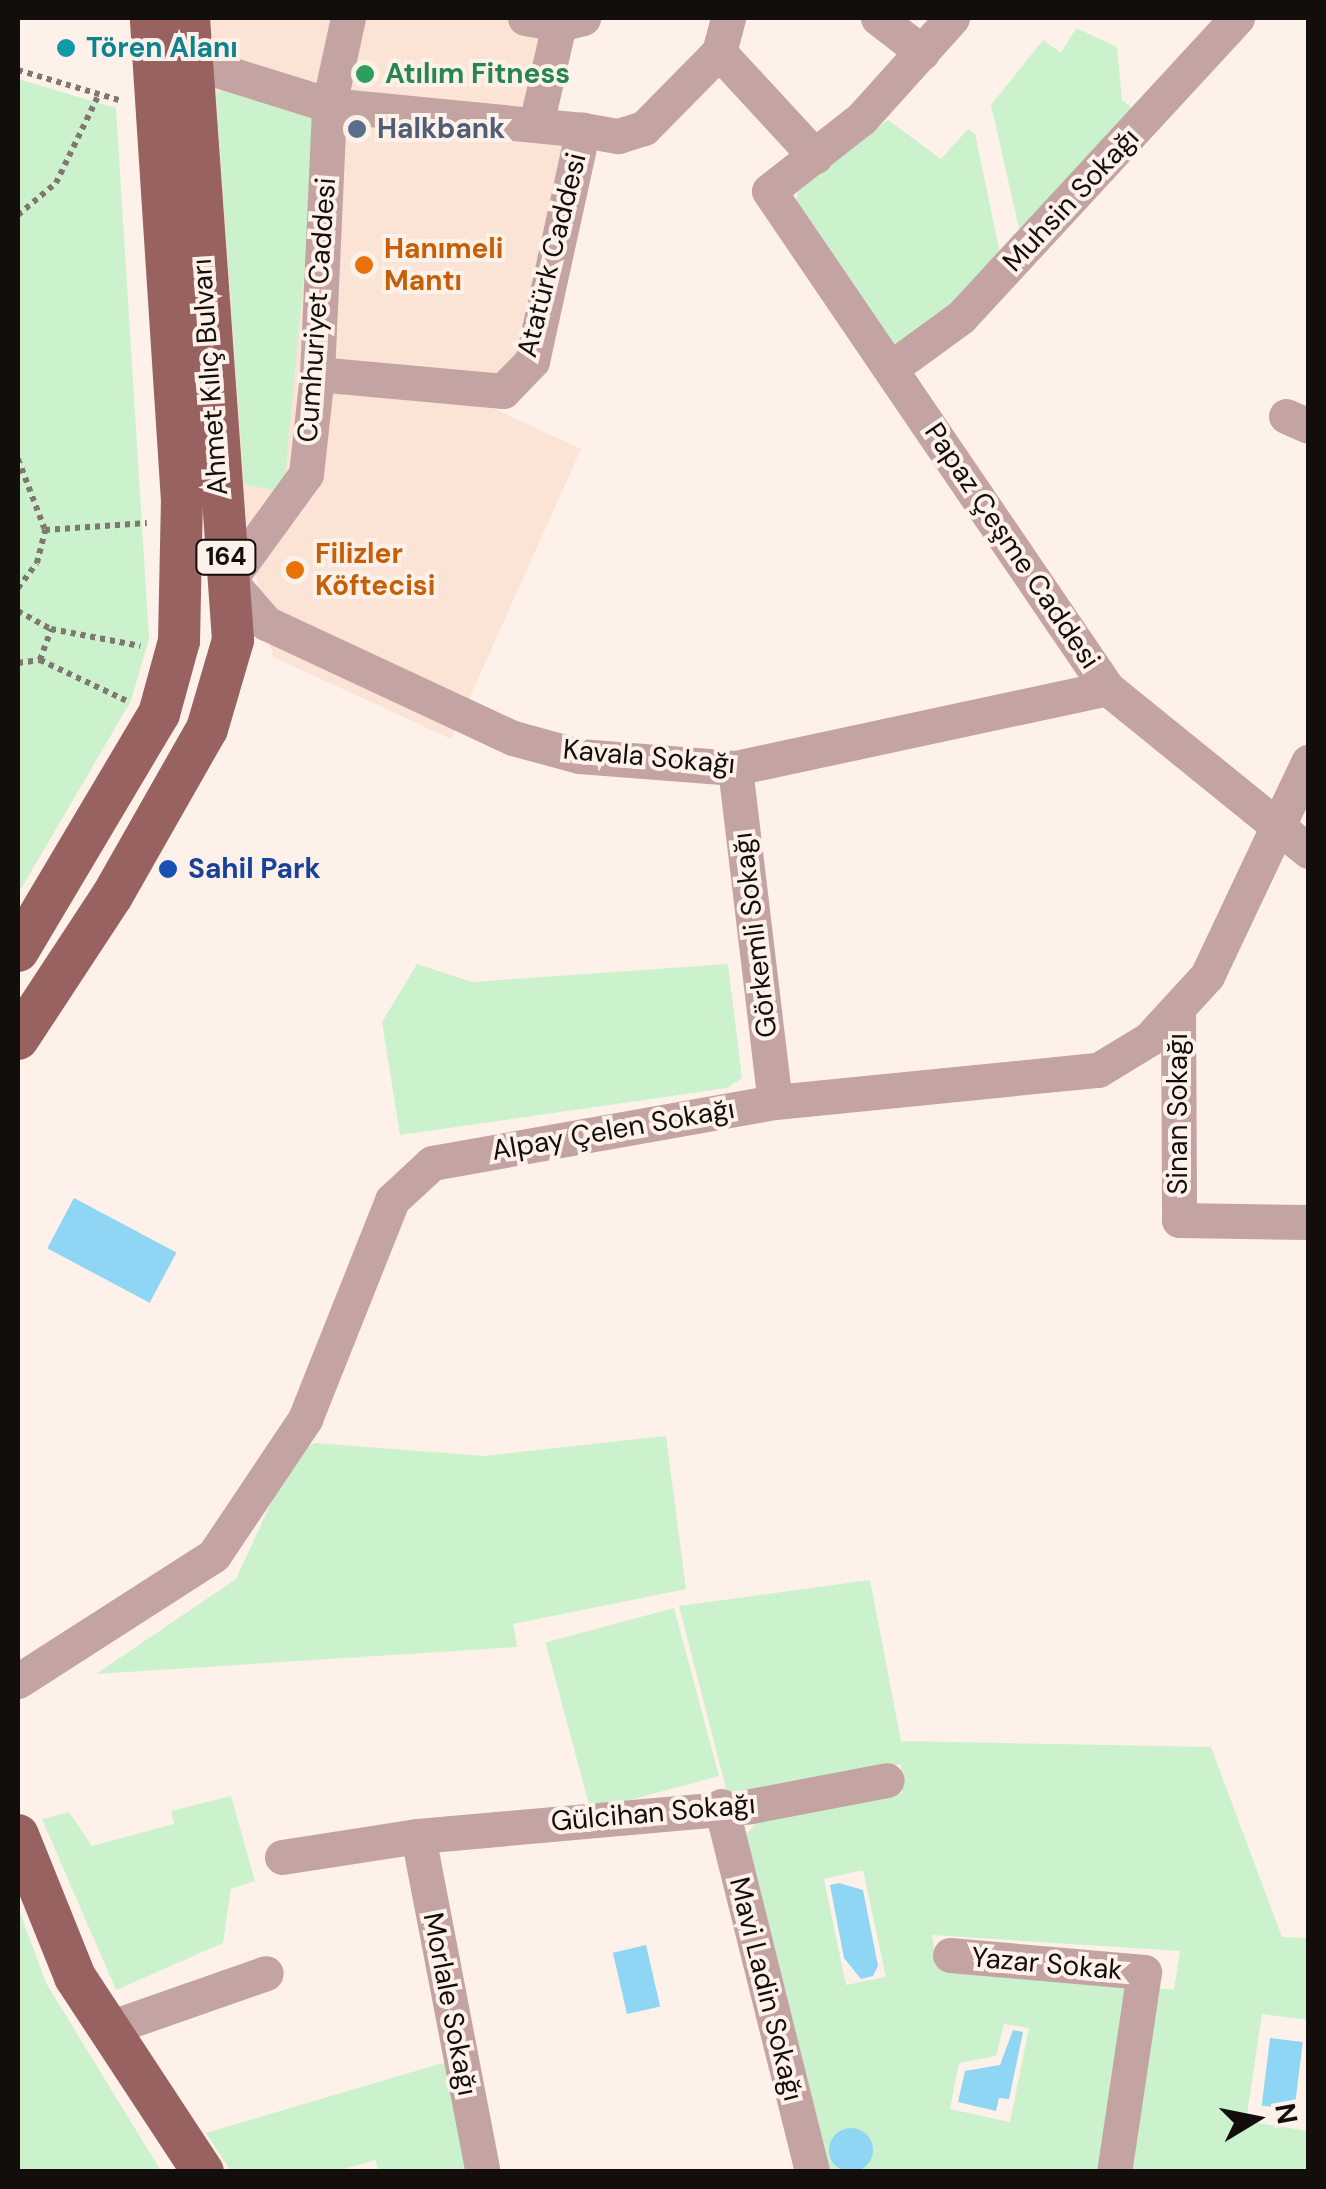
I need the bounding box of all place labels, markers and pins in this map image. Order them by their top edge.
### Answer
place label: Tören Alanı [86,31,238,65]
marker: Tören Alanı [55,37,77,59]
place label: Atılım Fitness [385,57,570,91]
marker: Atılım Fitness [354,63,376,85]
place label: Halkbank [377,112,505,146]
marker: Halkbank [346,118,368,140]
place label: Hanımeli Mantı [384,232,504,298]
marker: Hanımeli Mantı [353,254,375,276]
place label: Filizler Köftecisi [315,537,435,603]
marker: Filizler Köftecisi [284,559,306,581]
place label: Sahil Park [188,852,321,886]
marker: Sahil Park [157,858,179,880]

